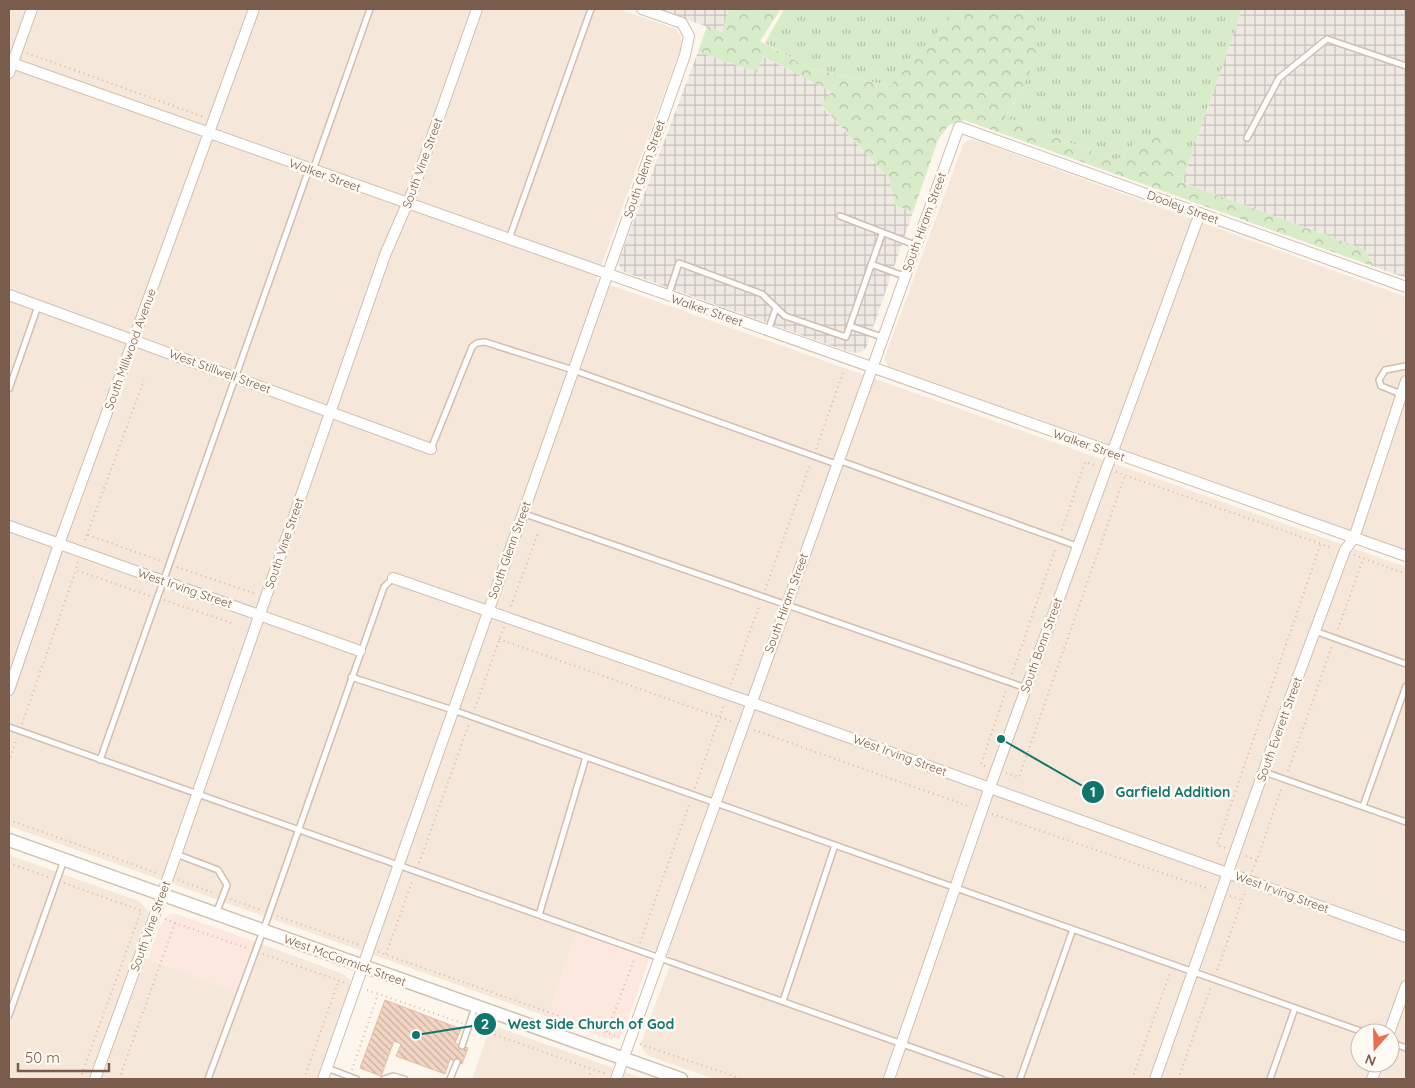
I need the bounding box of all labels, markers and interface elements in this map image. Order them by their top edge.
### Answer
street label: South Vine Street [399,116,445,210]
street label: South Glenn Street [620,118,668,220]
street label: Walker Street [287,155,363,195]
street label: South Hiram Street [899,170,949,274]
street label: Dooley Street [1145,187,1221,227]
street label: South Millwood Avenue [101,286,159,412]
street label: Walker Street [669,291,745,329]
street label: West Stillwell Street [167,346,273,396]
street label: Walker Street [1051,426,1127,464]
street label: South Vine Street [261,495,307,591]
street label: South Glenn Street [484,499,534,601]
street label: South Hiram Street [761,551,811,655]
street label: West Irving Street [136,565,234,611]
street label: South Bonn Street [1017,595,1065,695]
street label: South Everett Street [1253,675,1305,783]
street label: West Irving Street [851,731,949,779]
callout: Garfield Addition [1081,778,1241,807]
text: 1 [1090,782,1096,801]
text: Garfield Addition [1116,783,1230,801]
street label: West Irving Street [1233,868,1331,916]
street label: South Vine Street [127,879,173,973]
street label: West McCormick Street [282,931,408,989]
callout: West Side Church of God [473,1009,685,1038]
text: 2 [481,1014,489,1033]
text: West Side Church of God [508,1015,674,1033]
north arrow [1350,1023,1400,1073]
scale bar [18,1040,109,1072]
text: 50 m [25,1048,60,1067]
text: N [1363,1050,1378,1070]

